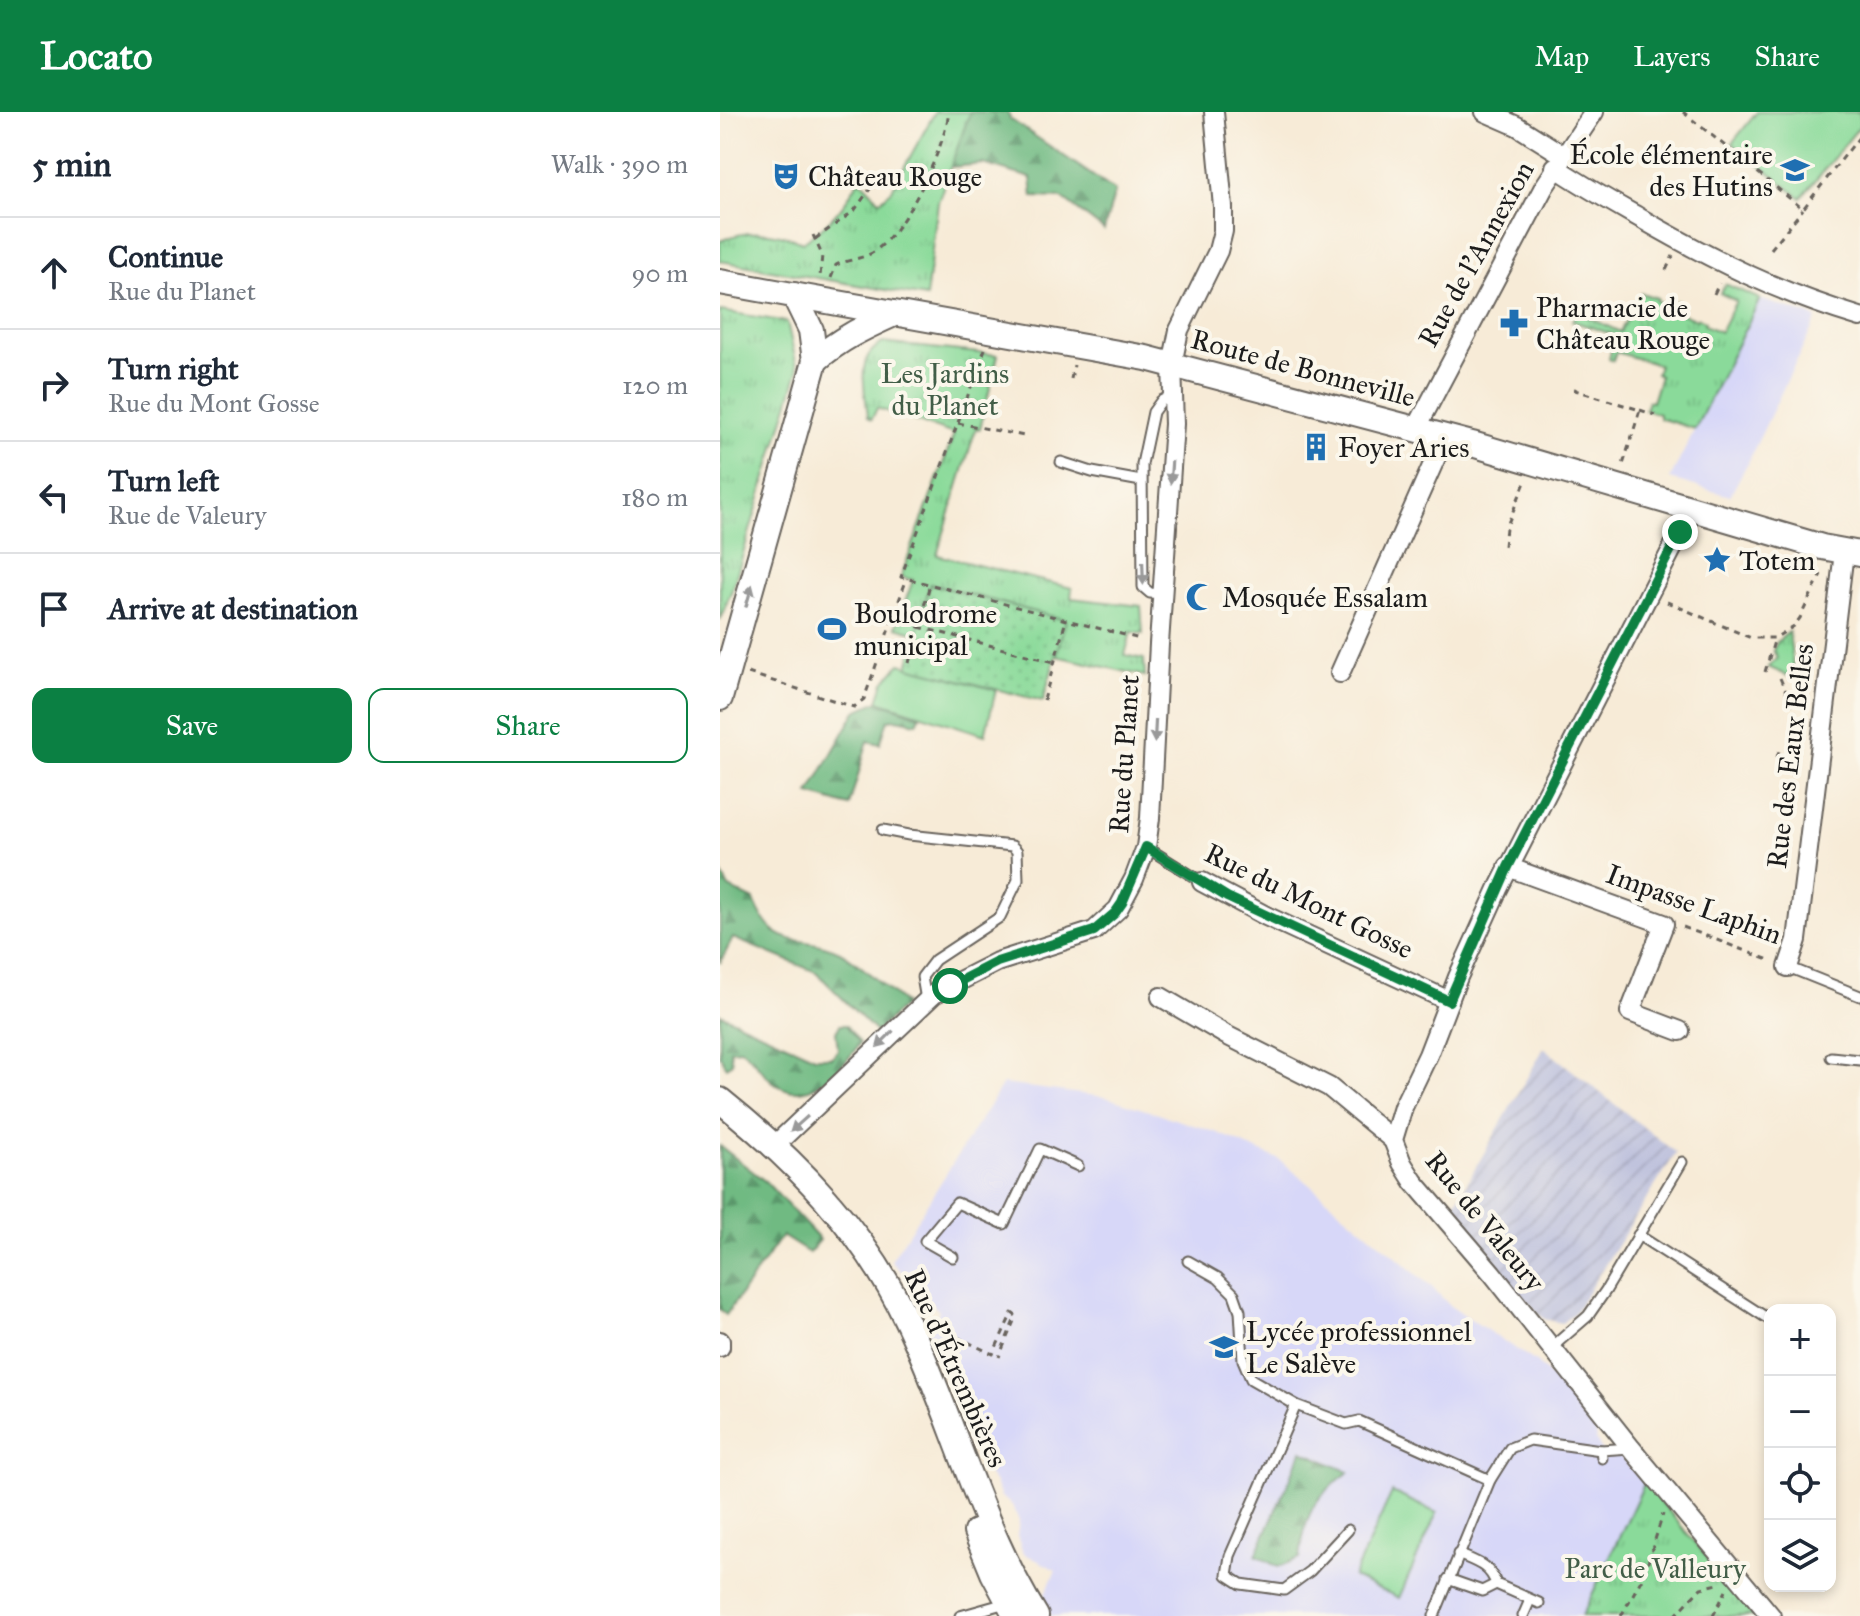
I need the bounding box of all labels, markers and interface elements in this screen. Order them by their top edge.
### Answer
text: Locato [40,33,153,79]
text: Map [1534,39,1589,74]
text: Layers [1633,39,1711,74]
text: Share [1755,39,1820,74]
place label: École élémentaire des Hutins [1569,137,1773,204]
text: 5 min [32,144,111,185]
text: Walk · 390 m [551,148,688,180]
street label: Rue de l'Annexion [1410,155,1542,353]
school or university icon: École élémentaire des Hutins [1780,155,1810,185]
place label: Château Rouge [808,159,982,194]
theatre icon: Château Rouge [771,161,801,191]
text: Continue [108,239,223,275]
icon: ahead [32,251,76,295]
text: 90 m [631,257,688,289]
text: Rue du Planet [108,275,256,307]
place label: Pharmacie de Château Rouge [1536,290,1710,357]
pharmacy icon: Pharmacie de Château Rouge [1499,308,1529,338]
street label: Route de Bonneville [1187,321,1419,415]
text: Turn right [108,351,239,387]
park label: Les Jardins du Planet [881,356,1009,423]
icon: right [32,363,76,407]
text: 120 m [622,369,688,401]
text: Rue du Mont Gosse [108,387,320,419]
place label: Foyer Aries [1338,430,1470,465]
building icon: Foyer Aries [1301,432,1331,462]
one-way arrow [1164,460,1177,485]
text: Turn left [108,463,219,499]
icon: left [32,475,76,519]
text: 180 m [621,481,688,513]
text: Rue de Valeury [108,499,266,531]
route end [1662,514,1698,550]
place label: Totem [1739,543,1815,578]
place icon: Totem [1702,545,1732,575]
one-way arrow [1136,561,1149,586]
place label: Mosquée Essalam [1222,580,1428,615]
mosque icon: Mosquée Essalam [1185,582,1215,612]
one-way arrow [743,583,756,607]
icon: arrive [32,587,76,631]
text: Arrive at destination [108,591,358,627]
place label: Boulodrome municipal [854,596,997,663]
sports icon: Boulodrome municipal [817,614,847,644]
street label: Rue des Eaux Belles [1759,642,1821,870]
street label: Rue du Planet [1101,673,1147,835]
button: Save [32,688,352,763]
button: Share [368,688,688,763]
one-way arrow [1149,719,1162,744]
street label: Rue du Mont Gosse [1199,835,1419,967]
street label: Impasse Laphin [1601,856,1787,952]
route start [932,968,968,1004]
one-way arrow [877,1029,895,1048]
one-way arrow [789,1114,808,1132]
street label: Rue de Valeury [1418,1144,1553,1299]
street label: Rue d'Étrembières [897,1263,1015,1473]
map controls [1764,1304,1836,1592]
button: + [1764,1304,1836,1376]
place label: Lycée professionnel Le Salève [1246,1314,1472,1381]
school or university icon: Lycée professionnel Le Salève [1209,1332,1239,1362]
button: − [1764,1376,1836,1448]
button: locate [1764,1448,1836,1520]
button: layers [1764,1520,1836,1592]
park label: Parc de Valleury [1564,1551,1747,1586]

